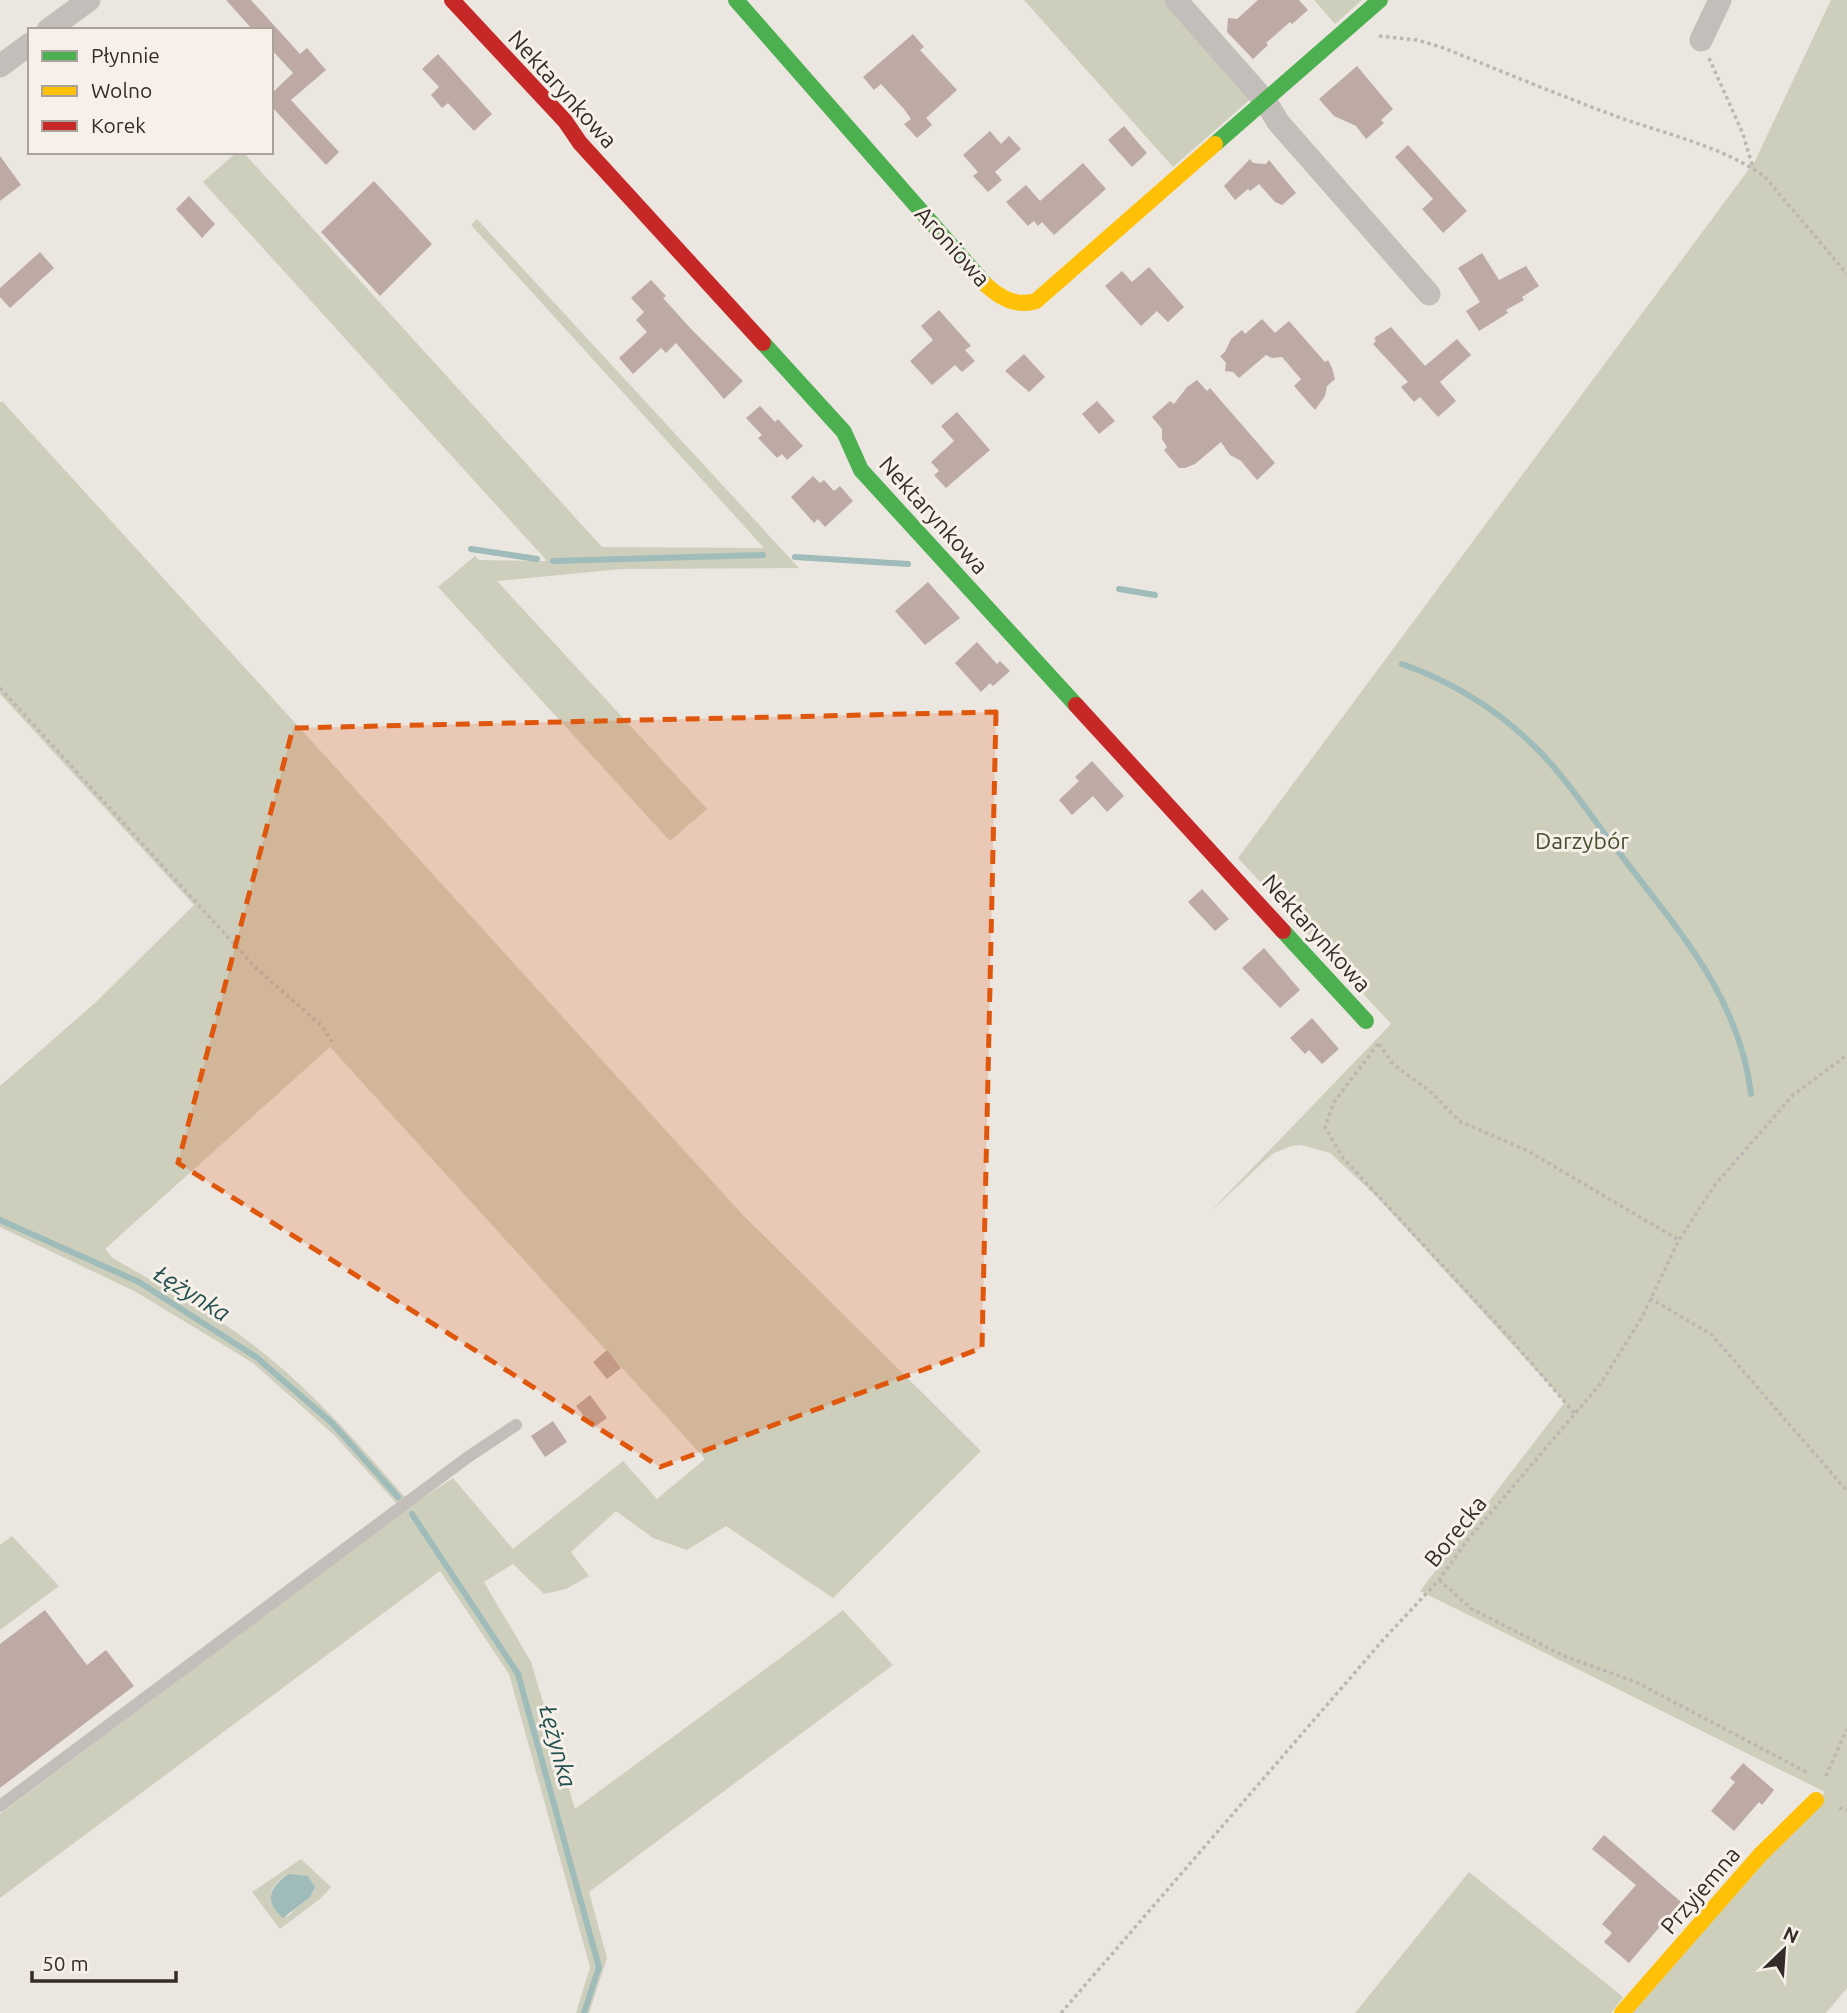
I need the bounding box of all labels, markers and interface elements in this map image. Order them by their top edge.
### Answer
street label: Nektarynkowa [504,25,622,153]
legend [28,28,273,154]
text: Płynnie [91,43,160,67]
text: Wolno [91,78,152,102]
text: Korek [91,113,146,137]
street label: Aroniowa [911,201,995,291]
street label: Nektarynkowa [875,451,993,579]
park label: Darzybór [1535,828,1629,853]
street label: Nektarynkowa [1258,869,1376,997]
water label: Łężynka [149,1259,235,1327]
street label: Borecka [1419,1491,1491,1571]
water label: Łężynka [534,1702,582,1790]
street label: Przyjemna [1655,1841,1745,1939]
north arrow [1749,1915,1819,1985]
text: N [1780,1922,1802,1948]
scale bar [32,1940,175,1984]
text: 50 m [42,1951,89,1975]

